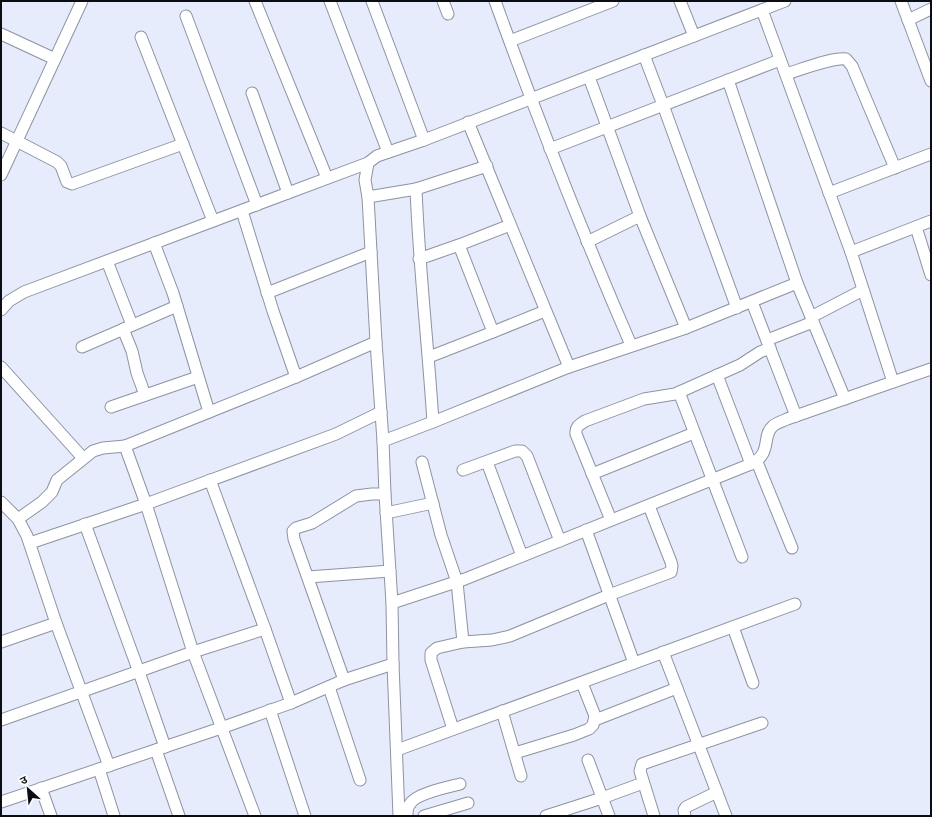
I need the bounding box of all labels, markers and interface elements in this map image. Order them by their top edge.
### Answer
north arrow [8,769,48,809]
text: उ [17,772,30,788]

